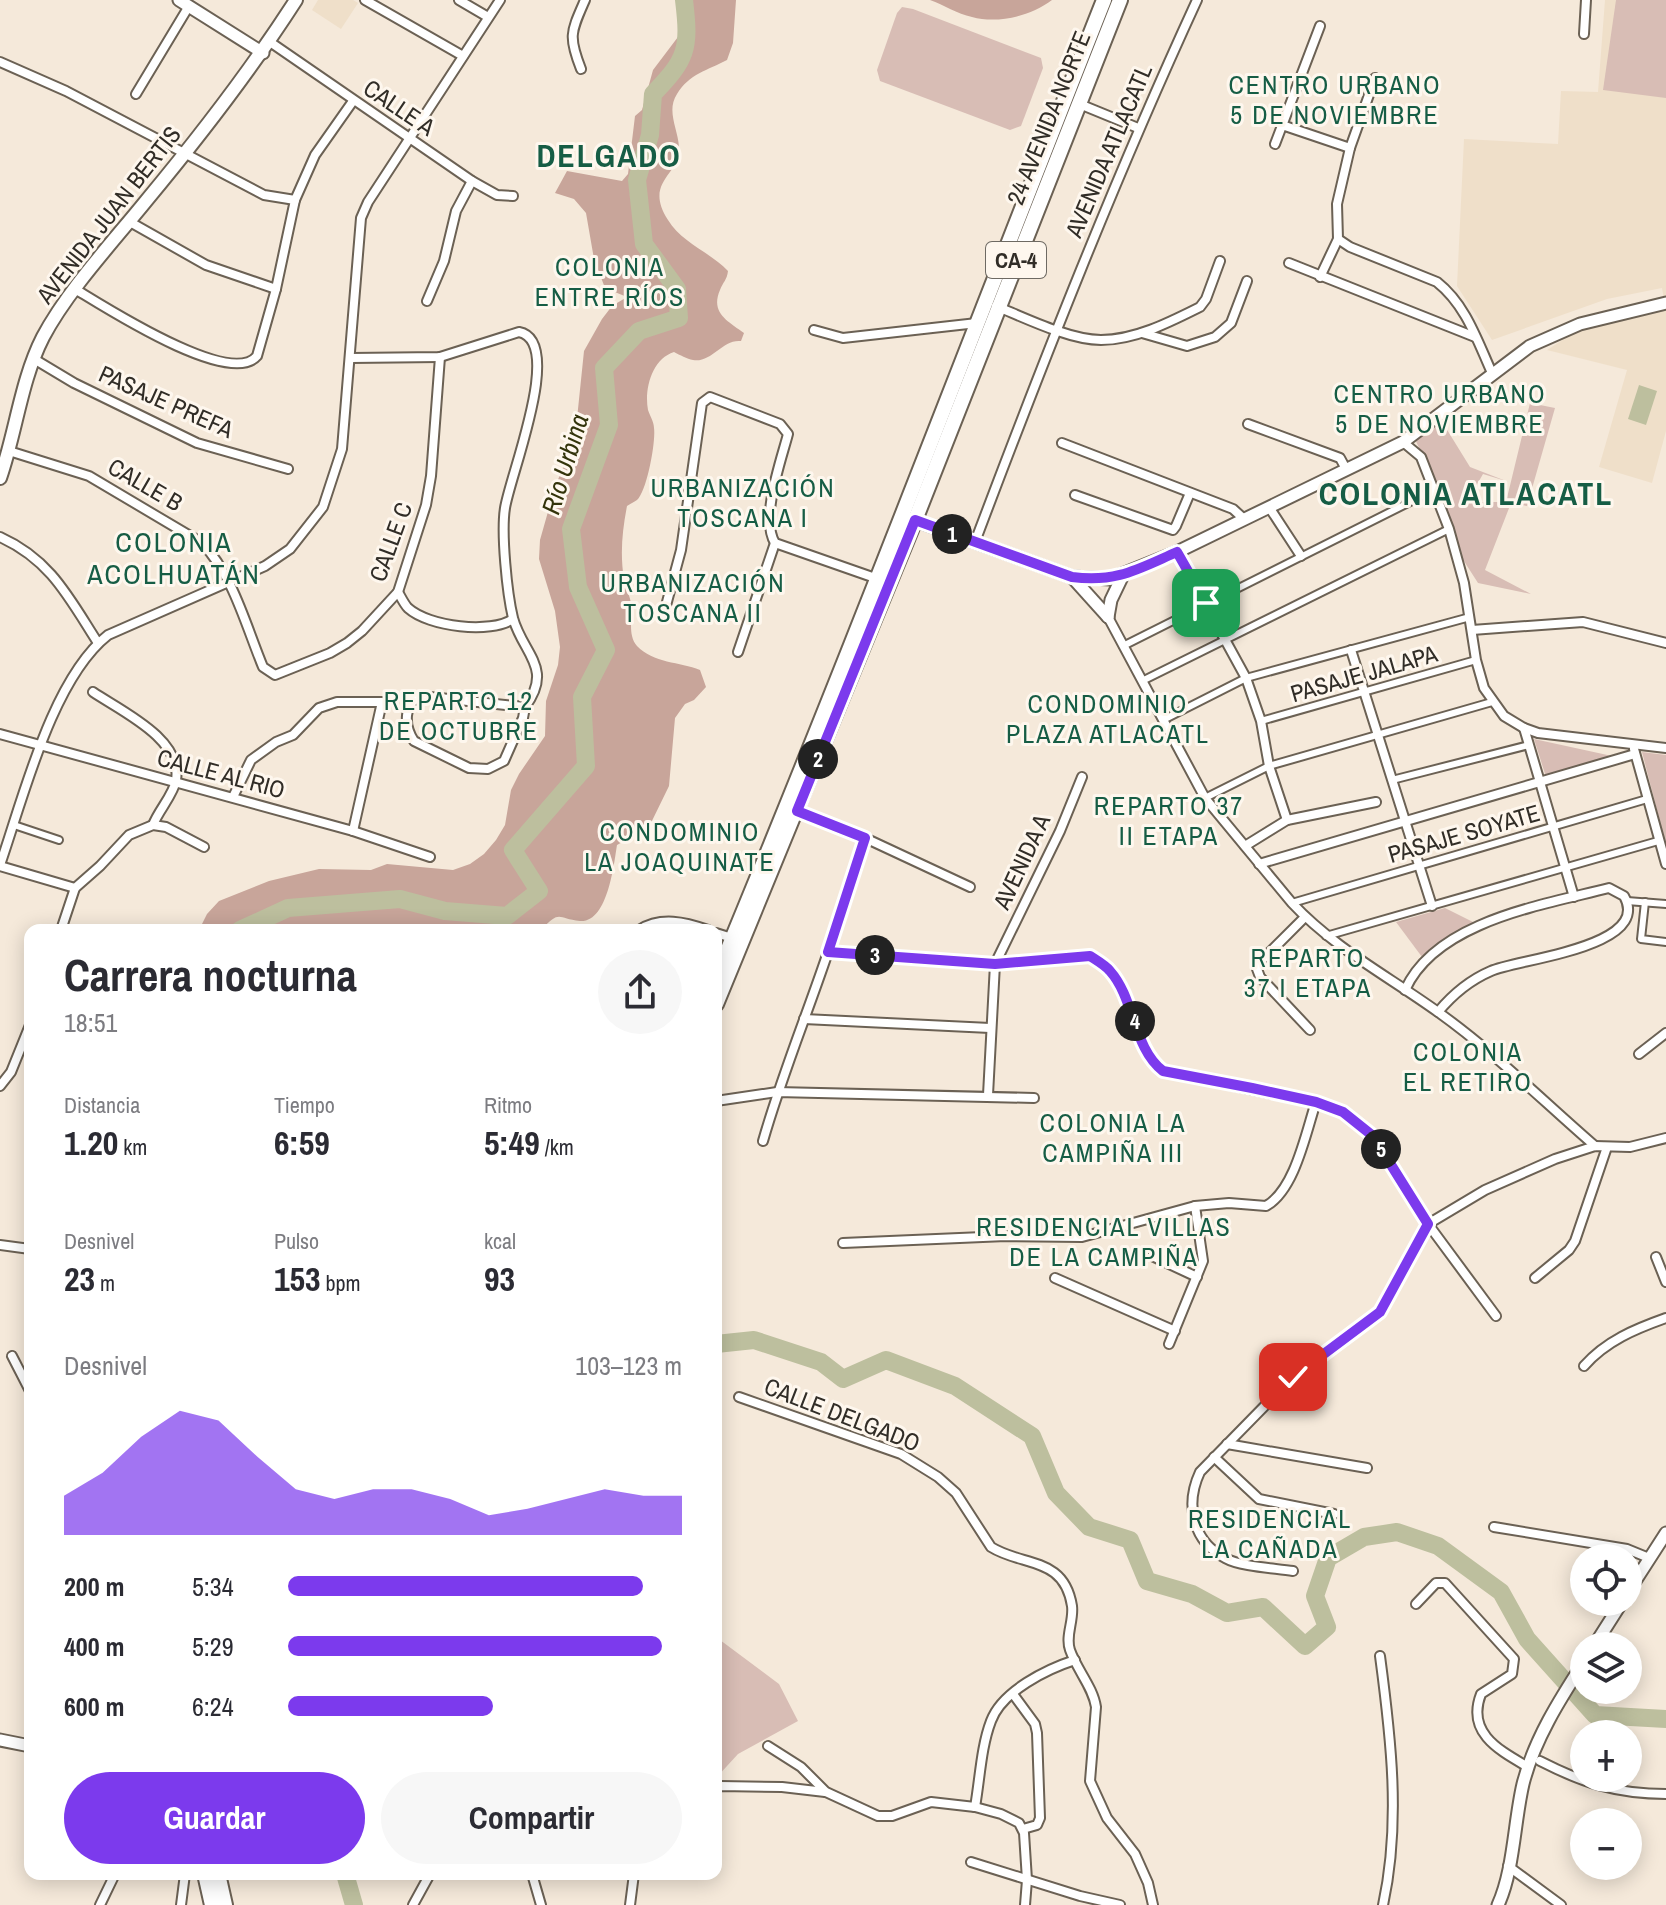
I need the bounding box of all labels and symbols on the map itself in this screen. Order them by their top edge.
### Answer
street label: 24 AVENIDA NORTE [999,26,1097,209]
street label: AVENIDA ATLACATL [1057,59,1159,243]
district label: CENTRO URBANO 5 DE NOVIEMBRE [1228,67,1442,132]
street label: CALLE A [358,72,442,143]
street label: AVENIDA JUAN BERTIS [28,119,188,311]
district label: DELGADO [536,134,682,177]
road number: CA-4 [986,242,1046,278]
district label: COLONIA ENTRE RÍOS [535,249,685,314]
street label: PASAJE PREFA [94,357,240,445]
district label: CENTRO URBANO 5 DE NOVIEMBRE [1333,376,1547,441]
water label: Río Urbina [533,409,596,518]
street label: CALLE B [102,450,189,518]
district label: URBANIZACIÓN TOSCANA I [650,470,836,535]
district label: COLONIA ATLACATL [1319,472,1613,515]
street label: CALLE C [361,498,419,586]
pin: 1 [932,514,972,554]
district label: COLONIA ACOLHUATÁN [86,523,261,593]
district label: URBANIZACIÓN TOSCANA II [600,565,786,630]
pin [1172,569,1240,637]
street label: PASAJE JALAPA [1287,637,1442,709]
district label: REPARTO 12 DE OCTUBRE [379,683,539,748]
district label: CONDOMINIO PLAZA ATLACATL [1006,686,1210,751]
pin: 2 [798,739,838,779]
street label: CALLE AL RIO [154,741,288,805]
district label: REPARTO 37 II ETAPA [1094,788,1244,853]
street label: PASAJE SOYATE [1384,796,1543,870]
street label: AVENIDA A [985,808,1057,915]
district label: CONDOMINIO LA JOAQUINATE [584,814,776,879]
pin: 3 [855,935,895,975]
district label: REPARTO 37 I ETAPA [1244,940,1372,1005]
pin: 4 [1115,1001,1155,1041]
district label: COLONIA EL RETIRO [1403,1034,1533,1099]
district label: COLONIA LA CAMPIÑA III [1040,1105,1186,1170]
pin: 5 [1361,1129,1401,1169]
district label: RESIDENCIAL VILLAS DE LA CAMPIÑA [976,1209,1232,1274]
pin [1259,1343,1327,1411]
street label: CALLE DELGADO [760,1370,925,1458]
district label: RESIDENCIAL LA CAÑADA [1188,1501,1352,1566]

